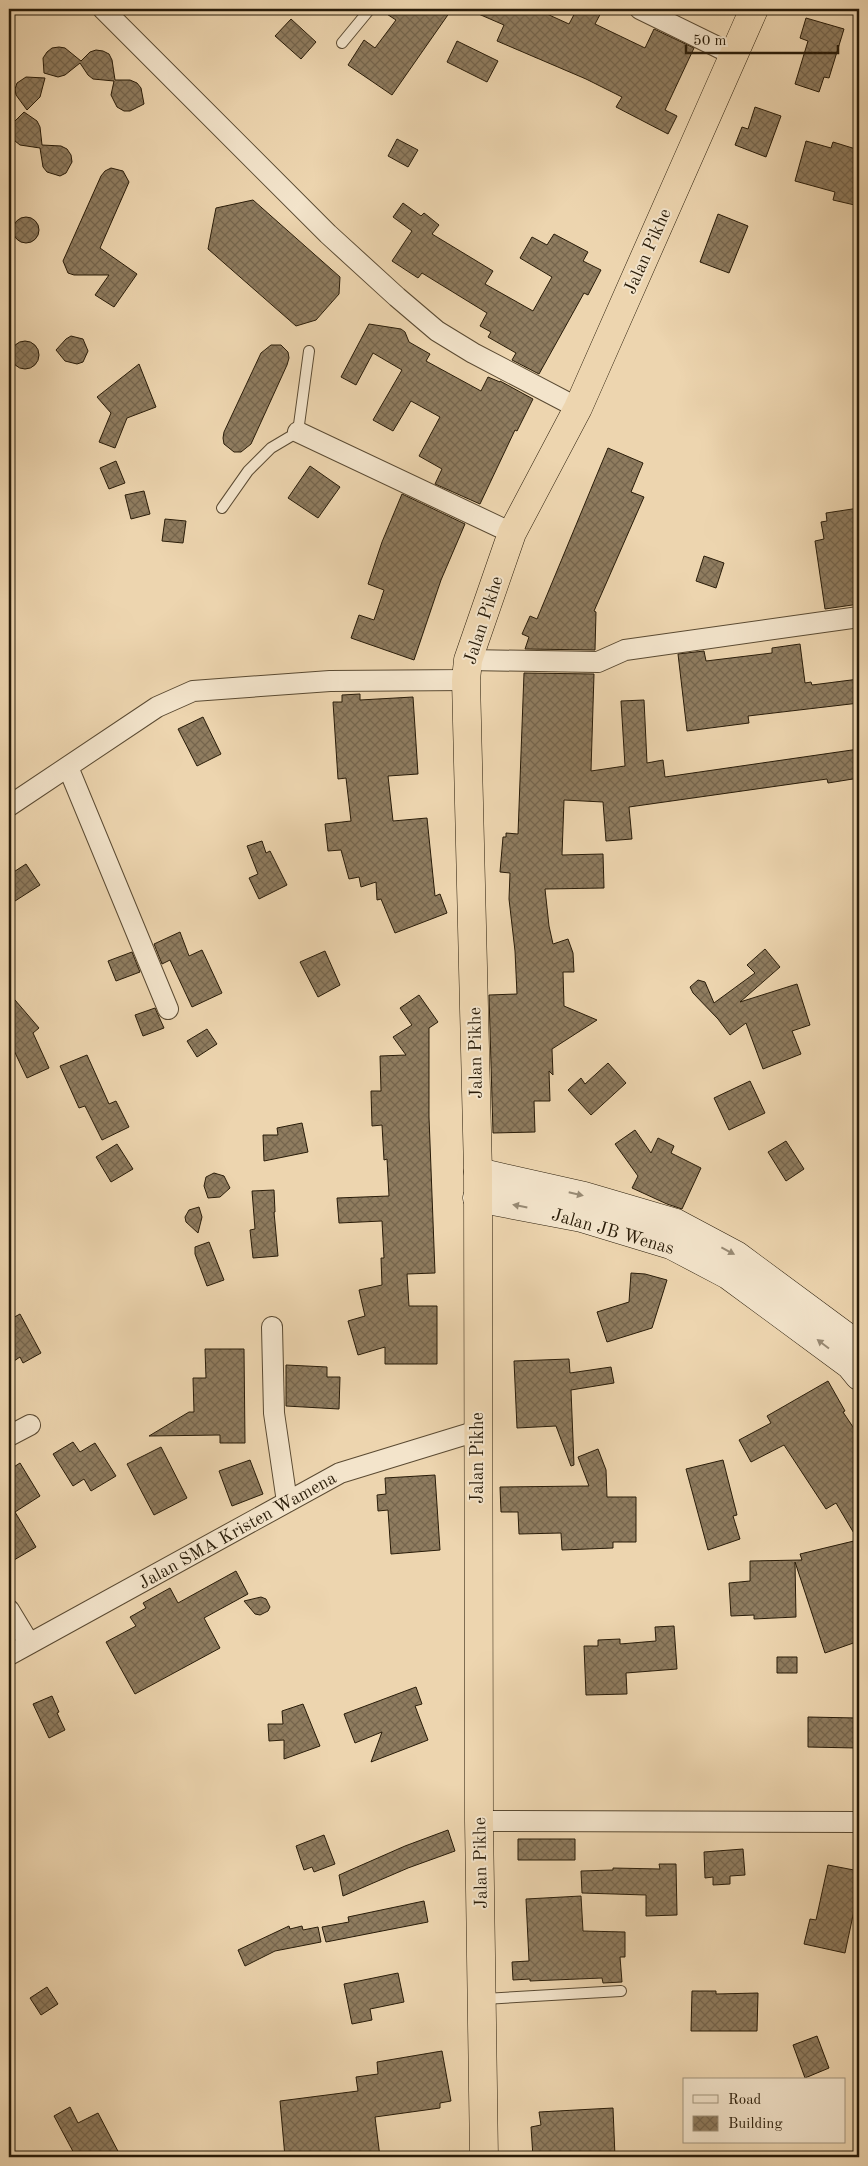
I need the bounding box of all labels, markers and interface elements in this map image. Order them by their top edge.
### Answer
scale bar [686,22,838,54]
text: 50 m [693,34,727,49]
street label: Jalan Pikhe [621,206,675,297]
street label: Jalan Pikhe [461,574,507,667]
street label: Jalan Pikhe [466,1007,486,1099]
one-way arrow [569,1190,584,1198]
one-way arrow [512,1202,528,1210]
street label: Jalan JB Wenas [549,1206,676,1258]
one-way arrow [721,1247,735,1255]
one-way arrow [817,1339,830,1350]
street label: Jalan Pikhe [469,1412,487,1504]
street label: Jalan SMA Kristen Wamena [136,1469,339,1593]
street label: Jalan Pikhe [471,1817,491,1909]
legend [683,2078,846,2144]
text: Road [728,2093,762,2108]
text: Building [728,2117,783,2132]

